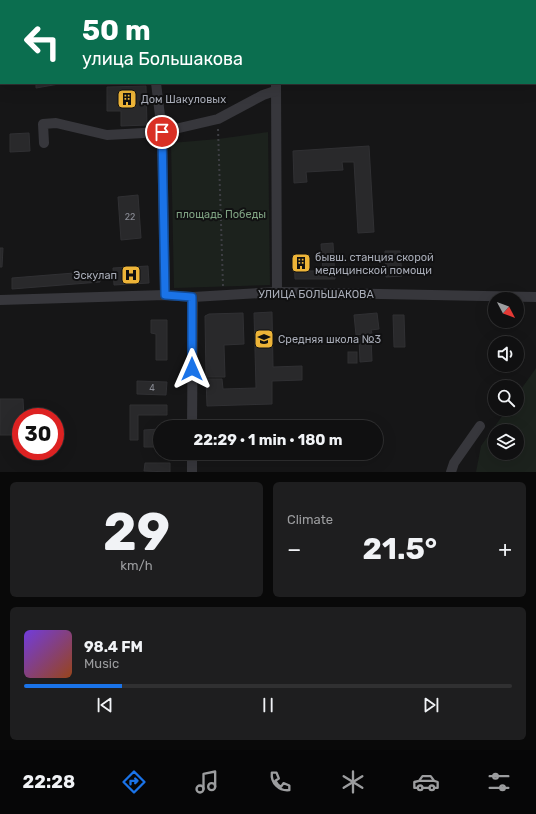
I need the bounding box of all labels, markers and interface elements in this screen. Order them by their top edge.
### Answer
text: 50 m [82,14,151,47]
icon: left [16,16,68,68]
text: улица Большакова [82,48,243,70]
building icon: Дом Шакуловых [116,88,138,110]
place label: Дом Шакуловых [141,93,226,106]
pin [145,115,179,149]
icon: arrive [151,121,173,143]
park label: площадь Победы [176,208,266,221]
house number: 22 [125,212,135,222]
place label: бывш. станция скорой медицинской помощи [315,251,434,277]
building icon: бывш. станция скорой медицинской помощи [290,252,312,274]
hospital icon: Эскулап [120,264,142,286]
place label: Эскулап [73,269,117,282]
street label: УЛИЦА БОЛЬШАКОВА [258,288,374,301]
north arrow [488,292,524,328]
map controls [488,292,524,460]
school or university icon: Средняя школа №3 [253,328,275,350]
place label: Средняя школа №3 [278,333,381,346]
button: sound [488,336,524,372]
position arrow [171,348,213,390]
button: search [488,380,524,416]
house number: 4 [149,383,155,393]
speed limit sign: 30 [12,408,64,460]
button: layers [488,424,524,460]
text: 22:29 · 1 min · 180 m [194,431,343,449]
text: 29 [103,501,170,563]
text: Climate [287,512,333,527]
text: 21.5° [362,531,437,567]
text: − [287,536,301,563]
text: + [498,536,512,563]
text: km/h [120,558,153,573]
text: 98.4 FM [84,638,143,656]
text: Music [84,656,119,671]
icon: previous [94,694,116,716]
icon: pause [257,694,279,716]
icon: next [420,694,442,716]
icon: directions [120,768,148,796]
icon: music [193,768,221,796]
icon: phone [266,768,294,796]
icon: climate [339,768,367,796]
icon: car [412,768,440,796]
icon: filters [485,768,513,796]
text: 22:28 [23,771,75,793]

